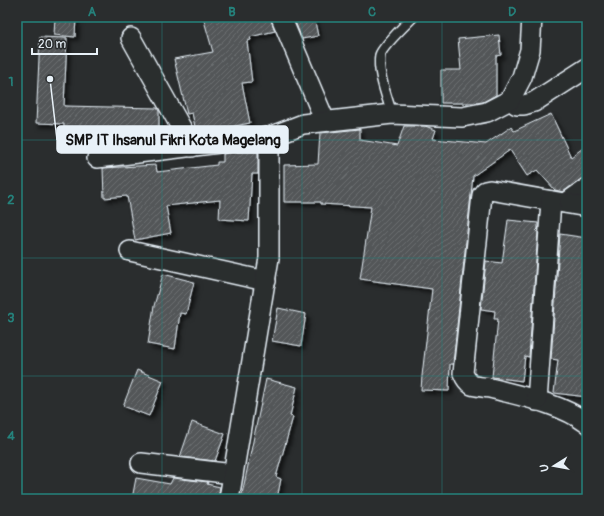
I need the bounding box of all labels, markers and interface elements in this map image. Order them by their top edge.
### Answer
text: A [88,4,97,20]
text: B [228,4,236,20]
text: C [368,4,376,20]
text: D [508,4,516,20]
scale bar [32,30,97,56]
text: 20 m [38,37,67,52]
text: 1 [8,74,14,90]
callout: SMP IT Ihsanul Fikri Kota Magelang [57,126,288,153]
text: SMP IT Ihsanul Fikri Kota Magelang [65,131,281,150]
text: 2 [7,192,15,208]
text: 3 [7,310,15,326]
text: 4 [7,428,15,444]
north arrow [534,446,574,486]
text: U [538,463,552,473]

